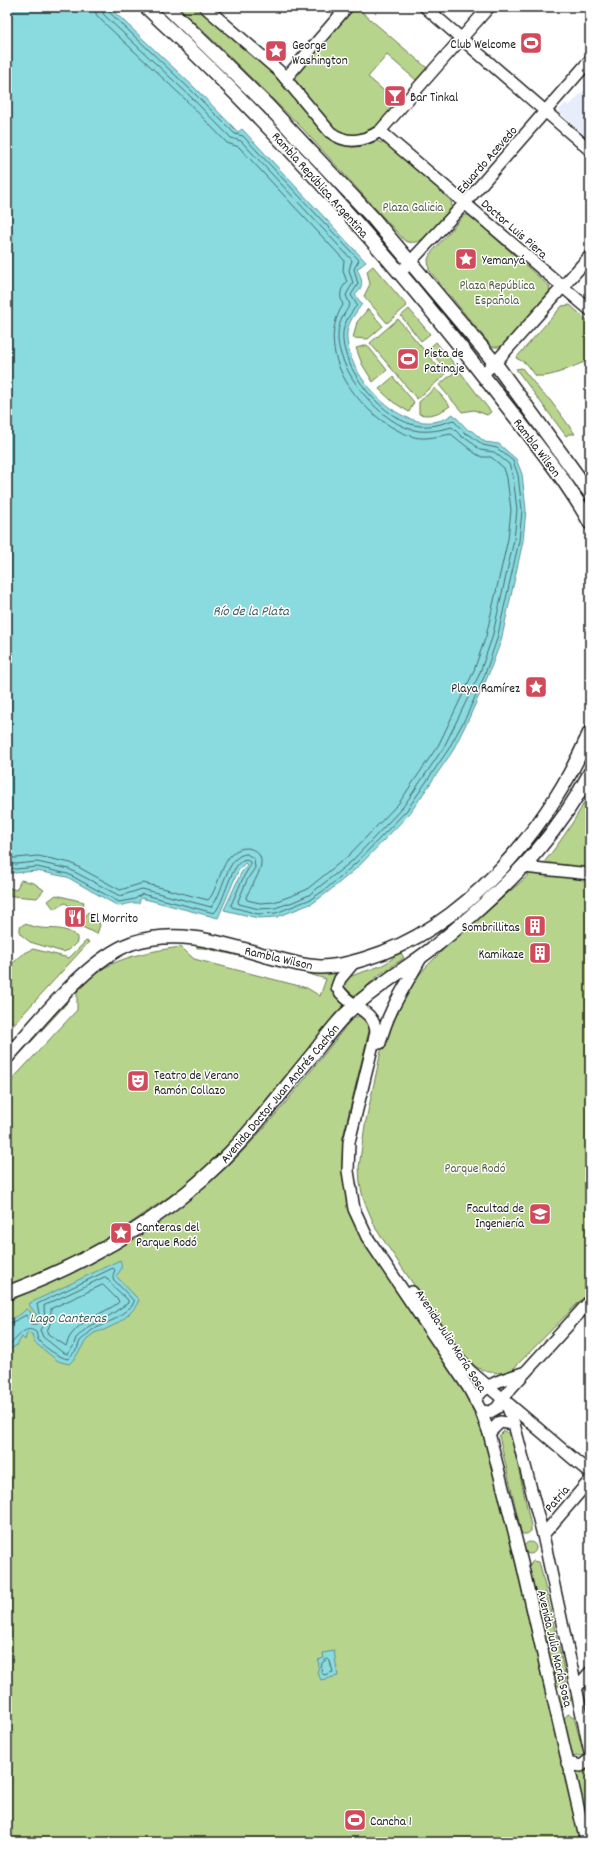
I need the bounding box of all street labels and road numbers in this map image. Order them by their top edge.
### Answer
street label: Eduardo Acevedo [453,122,523,199]
street label: Rambla República Argentina [266,128,373,244]
street label: Doctor Luis Piera [476,196,552,265]
street label: Rambla Wilson [508,415,564,482]
street label: Rambla Wilson [243,942,314,976]
street label: Avenida Doctor Juan Andrés Cachón [217,1021,345,1168]
street label: Avenida Julio María Sosa [409,1286,491,1397]
street label: Patria [541,1481,576,1517]
street label: Avenida Julio María Sosa [531,1588,576,1710]

